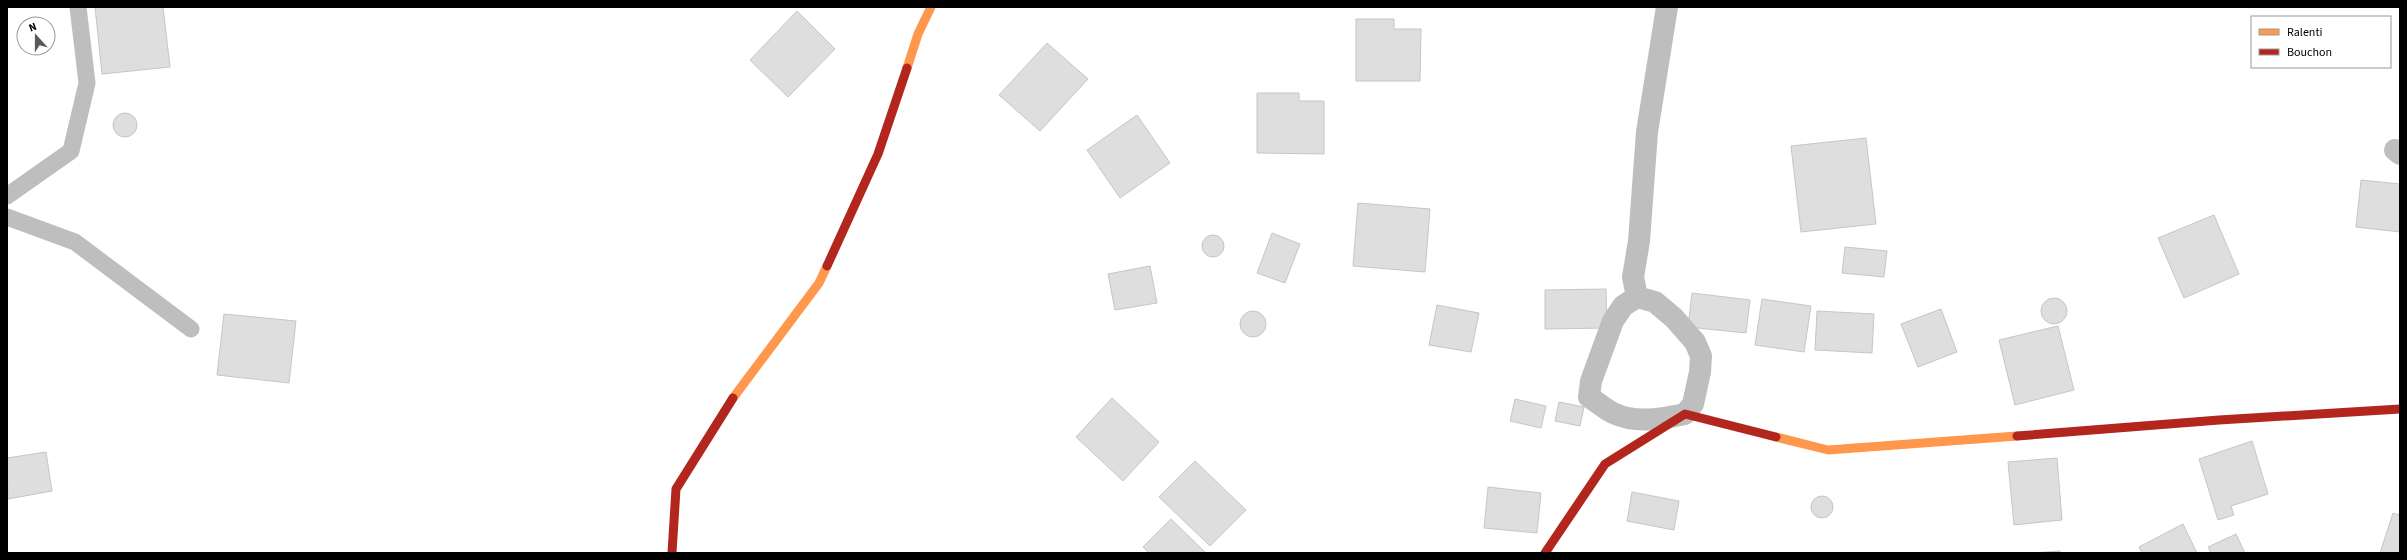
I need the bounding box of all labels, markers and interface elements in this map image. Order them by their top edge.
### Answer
north arrow [16,16,56,56]
legend [2251,16,2391,68]
text: N [26,19,39,35]
text: Ralenti [2287,24,2322,41]
text: Bouchon [2287,44,2332,61]

